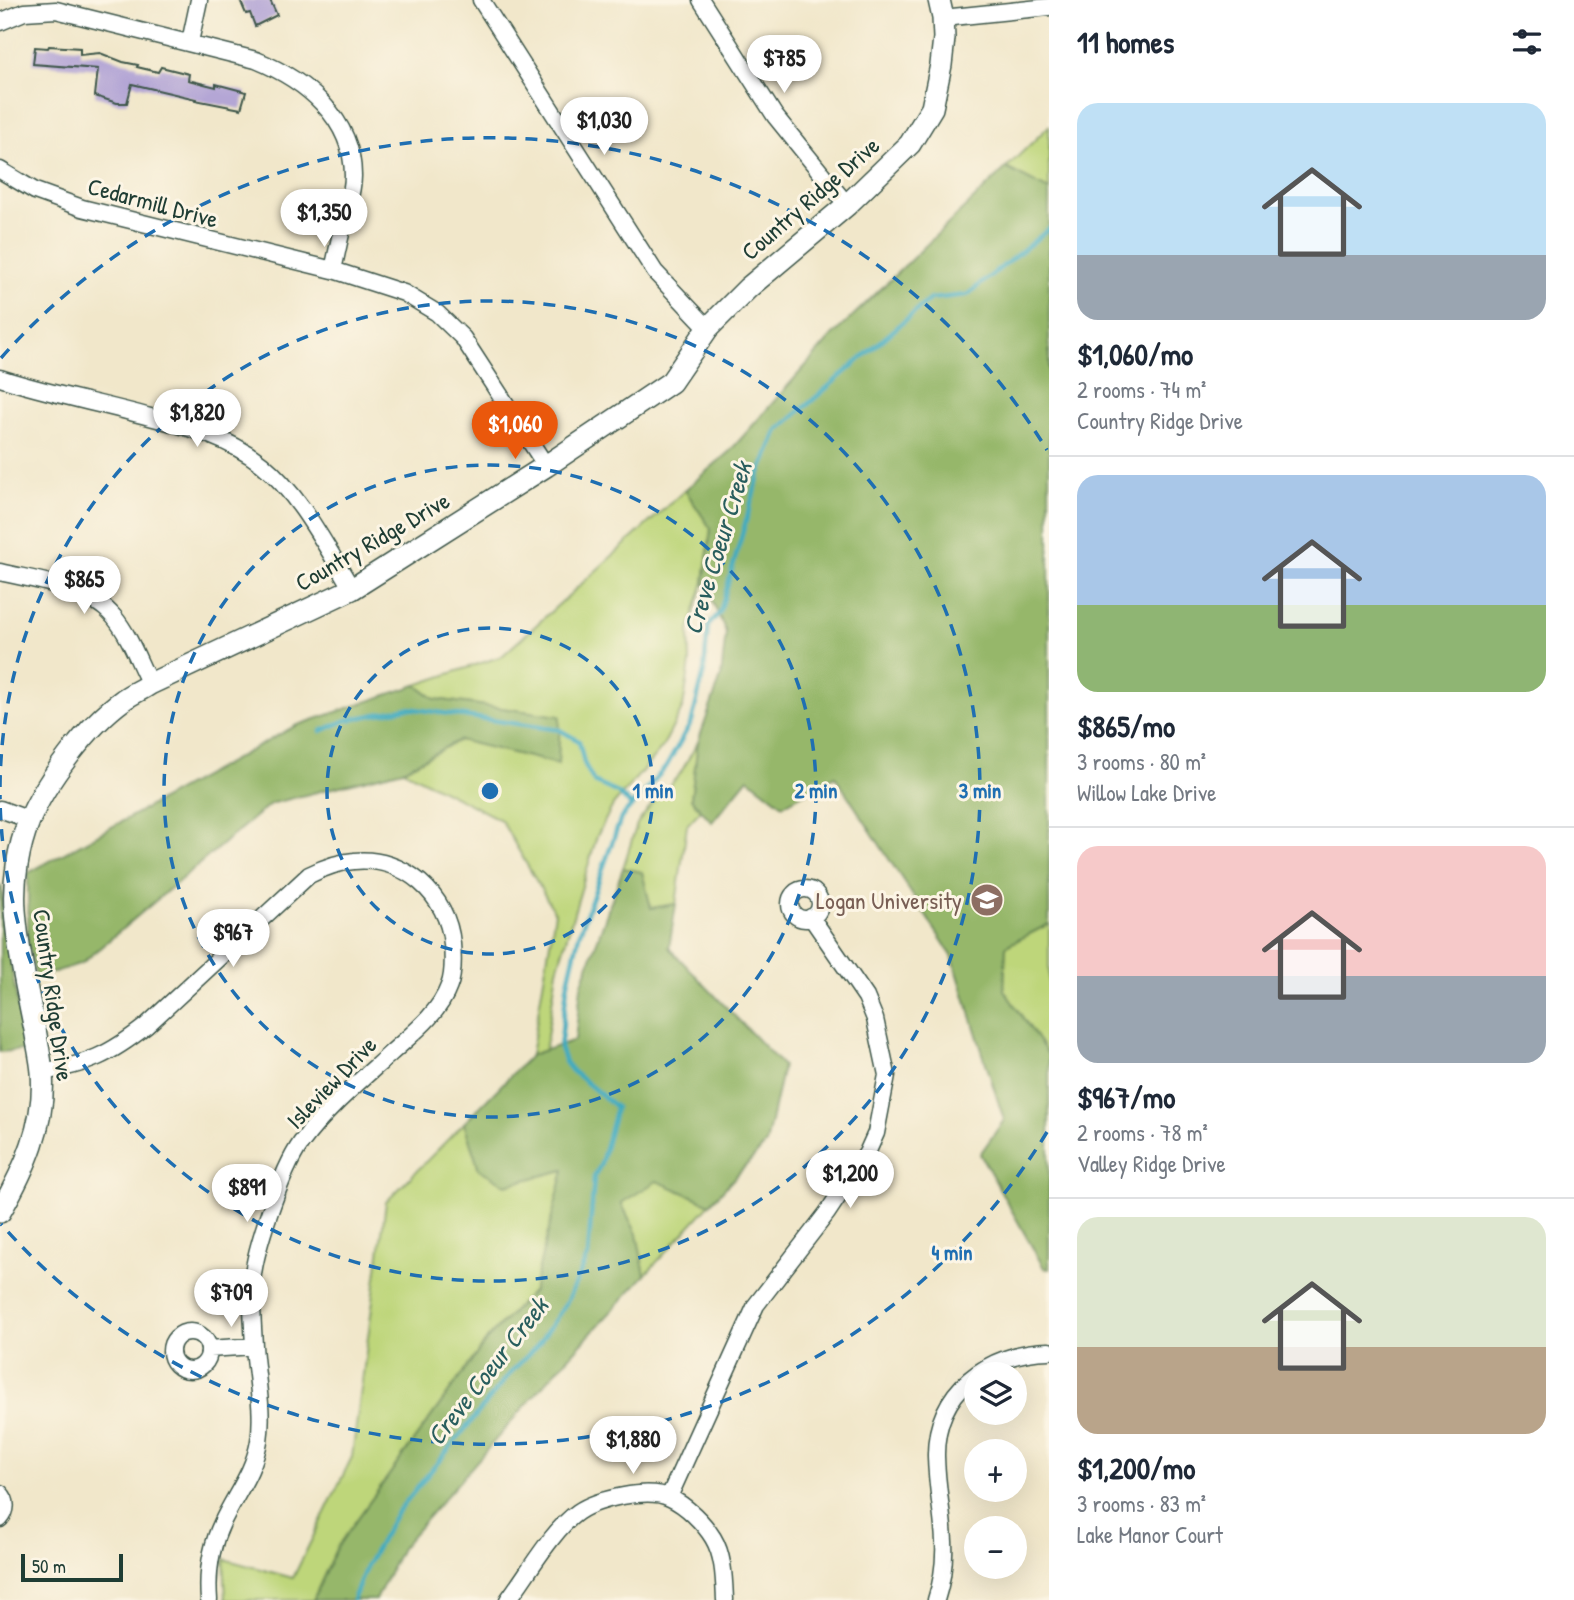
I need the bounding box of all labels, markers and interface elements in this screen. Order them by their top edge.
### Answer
text: 11 homes [1077,22,1174,62]
icon: filters [1508,23,1546,61]
pin: $785 [743,36,825,95]
text: $785 [763,42,805,73]
pin: $1,030 [547,97,661,157]
text: $1,030 [576,104,632,135]
street label: Country Ridge Drive [734,129,886,267]
icon: home [1249,149,1375,275]
street label: Cedarmill Drive [84,169,222,235]
pin: $1,350 [267,190,381,249]
text: $1,350 [297,196,352,227]
text: $1,060/mo [1077,334,1193,374]
text: 2 rooms · 74 m² [1077,374,1206,405]
pin: $1,820 [140,390,254,449]
text: $1,820 [169,396,225,427]
pin: $1,060 [458,402,572,461]
text: Country Ridge Drive [1077,405,1243,436]
text: $1,060 [488,408,542,439]
water label: Creve Coeur Creek [674,455,760,638]
street label: Country Ridge Drive [289,484,455,598]
icon: home [1249,521,1375,647]
pin: $865 [43,556,125,616]
text: $865 [64,563,104,594]
text: $865/mo [1077,706,1175,746]
text: 3 rooms · 80 m² [1077,746,1206,777]
text: 1 min [633,776,673,805]
text: 2 min [794,776,838,805]
text: 3 min [959,776,1001,805]
text: Willow Lake Drive [1077,777,1216,808]
centre of rings [478,779,502,803]
school or university icon: Logan University [968,881,1006,919]
place label: Logan University [816,884,962,916]
icon: home [1249,892,1375,1018]
street label: Country Ridge Drive [26,907,82,1083]
pin: $967 [192,909,274,969]
text: $967 [213,916,253,947]
street label: Isleview Drive [279,1028,384,1135]
text: $967/mo [1077,1077,1175,1117]
text: 2 rooms · 78 m² [1077,1117,1208,1148]
text: Valley Ridge Drive [1077,1148,1226,1179]
pin: $1,200 [793,1150,907,1210]
text: $1,200 [822,1157,878,1188]
pin: $891 [206,1164,288,1224]
text: $891 [228,1171,266,1202]
text: 4 min [931,1238,973,1267]
icon: home [1249,1263,1375,1389]
pin: $709 [190,1270,272,1329]
text: $709 [210,1276,252,1307]
water label: Creve Coeur Creek [418,1288,557,1452]
map controls [964,1362,1027,1579]
button: layers [964,1362,1027,1425]
pin: $1,880 [576,1416,690,1476]
text: $1,880 [606,1423,660,1454]
button: + [964,1439,1027,1502]
text: $1,200/mo [1077,1448,1195,1488]
text: 3 rooms · 83 m² [1077,1488,1206,1519]
button: − [964,1516,1027,1579]
text: Lake Manor Court [1077,1519,1223,1550]
scale bar [21,1551,122,1583]
text: 50 m [32,1553,66,1579]

